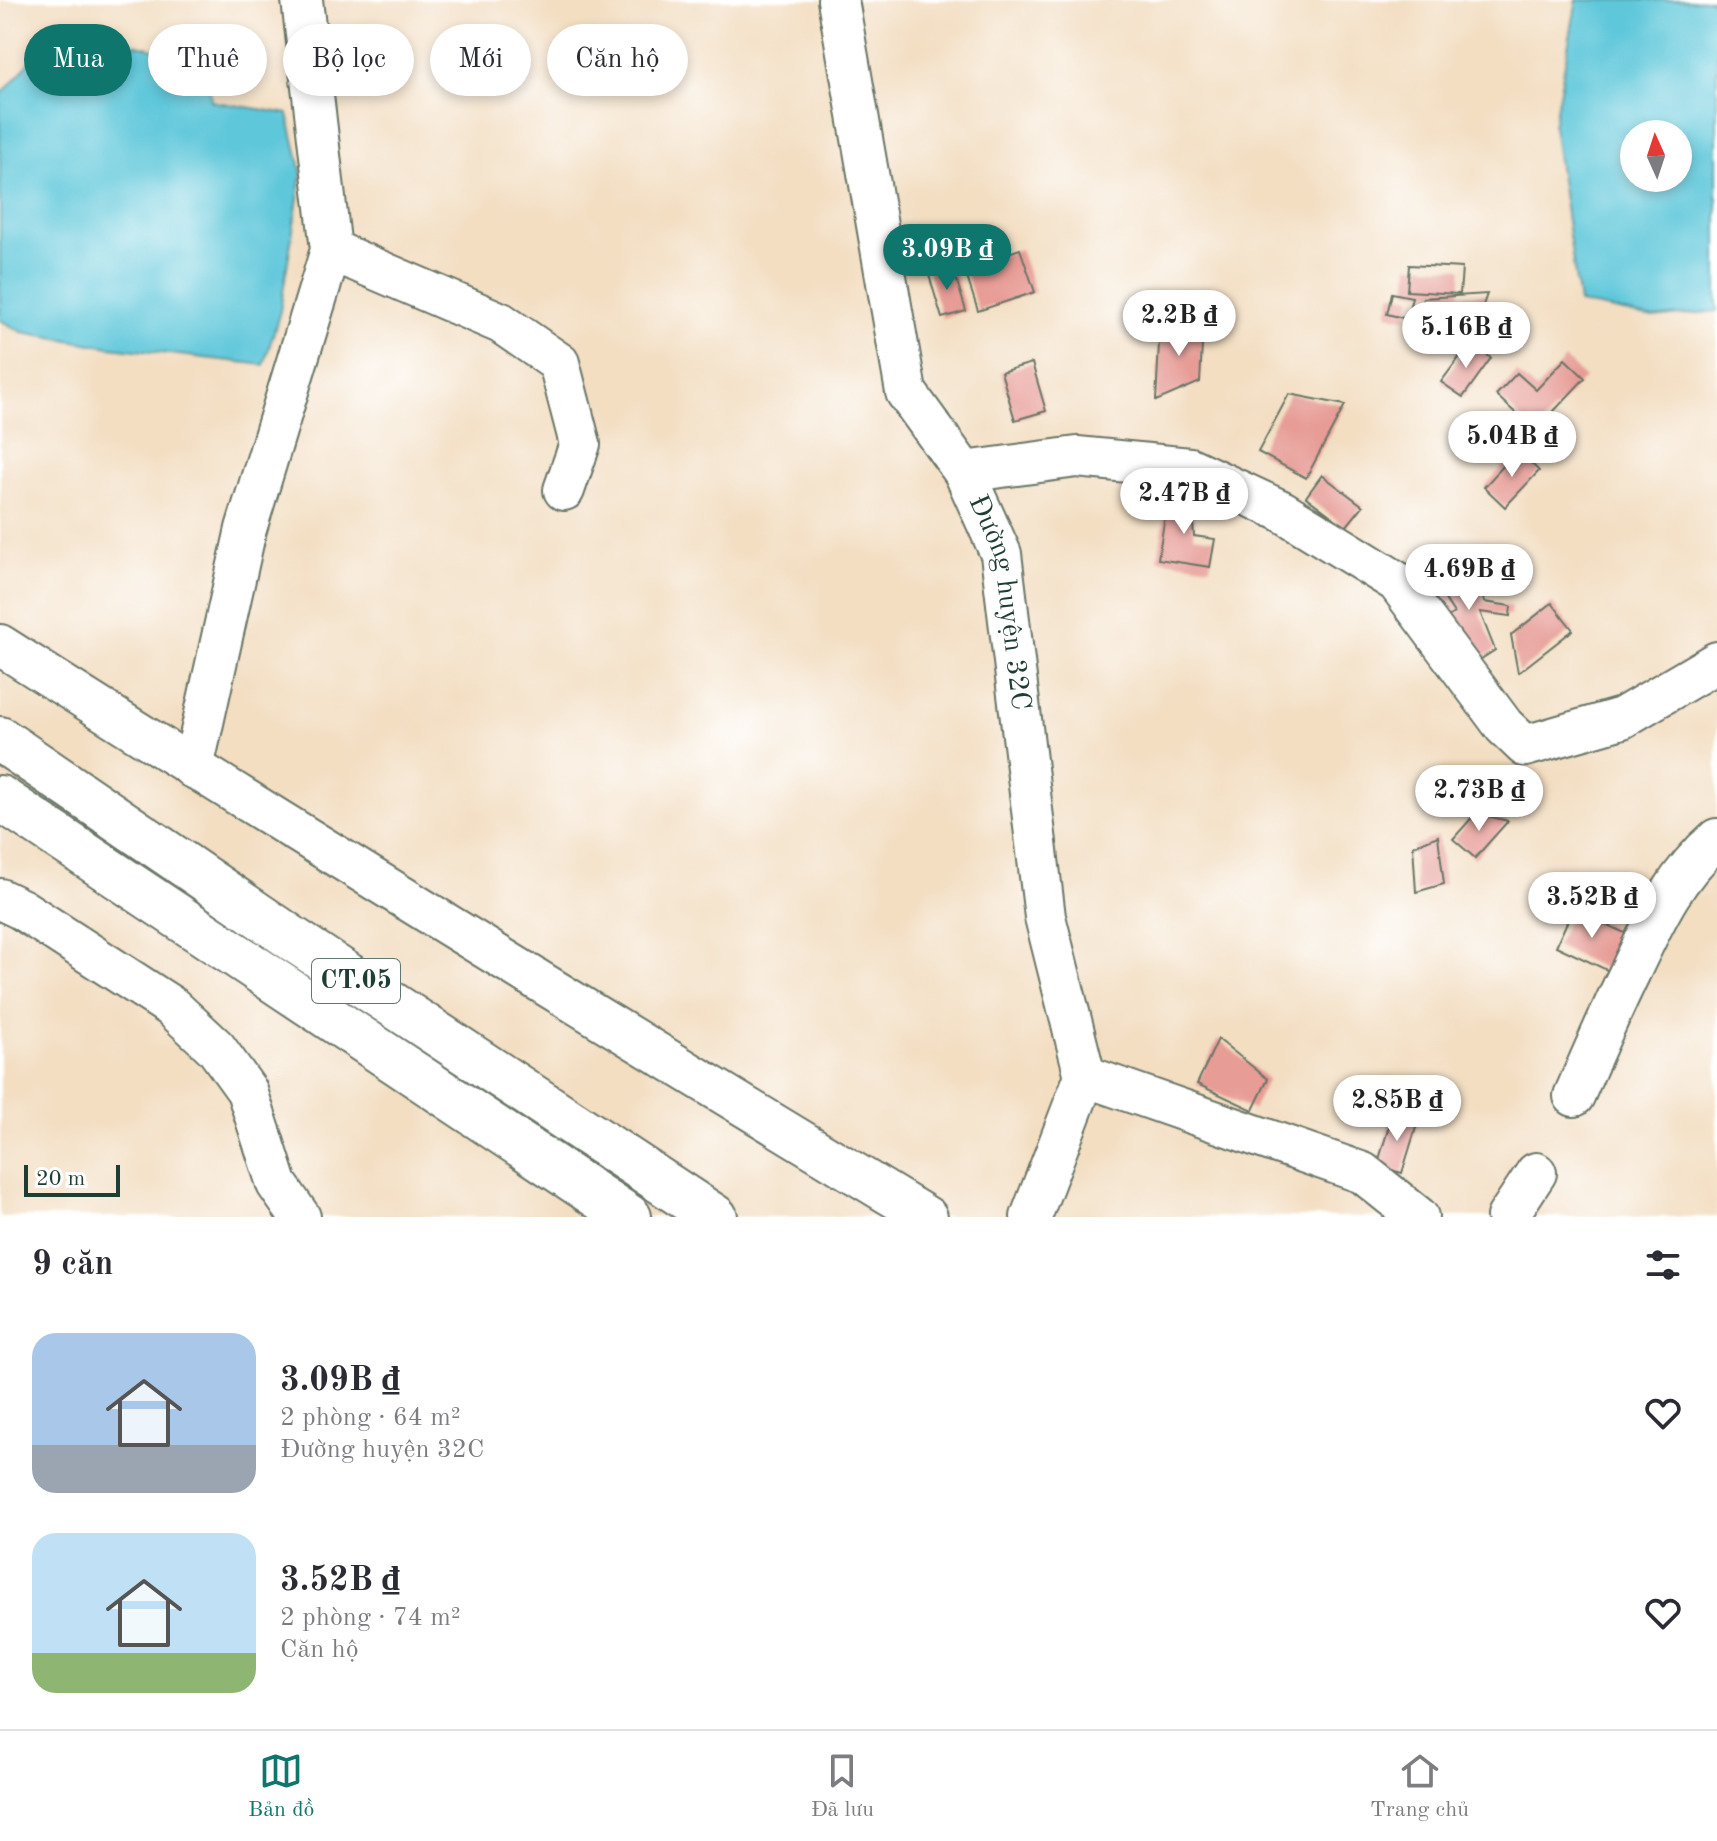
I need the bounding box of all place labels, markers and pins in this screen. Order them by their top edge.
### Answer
pin: 3.09B ₫ [873,224,1021,292]
pin: 2.2B ₫ [1114,290,1244,358]
pin: 5.16B ₫ [1392,302,1540,370]
pin: 5.04B ₫ [1438,411,1586,479]
pin: 2.47B ₫ [1110,468,1258,536]
pin: 4.69B ₫ [1395,544,1543,612]
pin: 2.73B ₫ [1405,765,1553,833]
pin: 3.52B ₫ [1518,872,1666,940]
pin: 2.85B ₫ [1323,1075,1471,1143]

